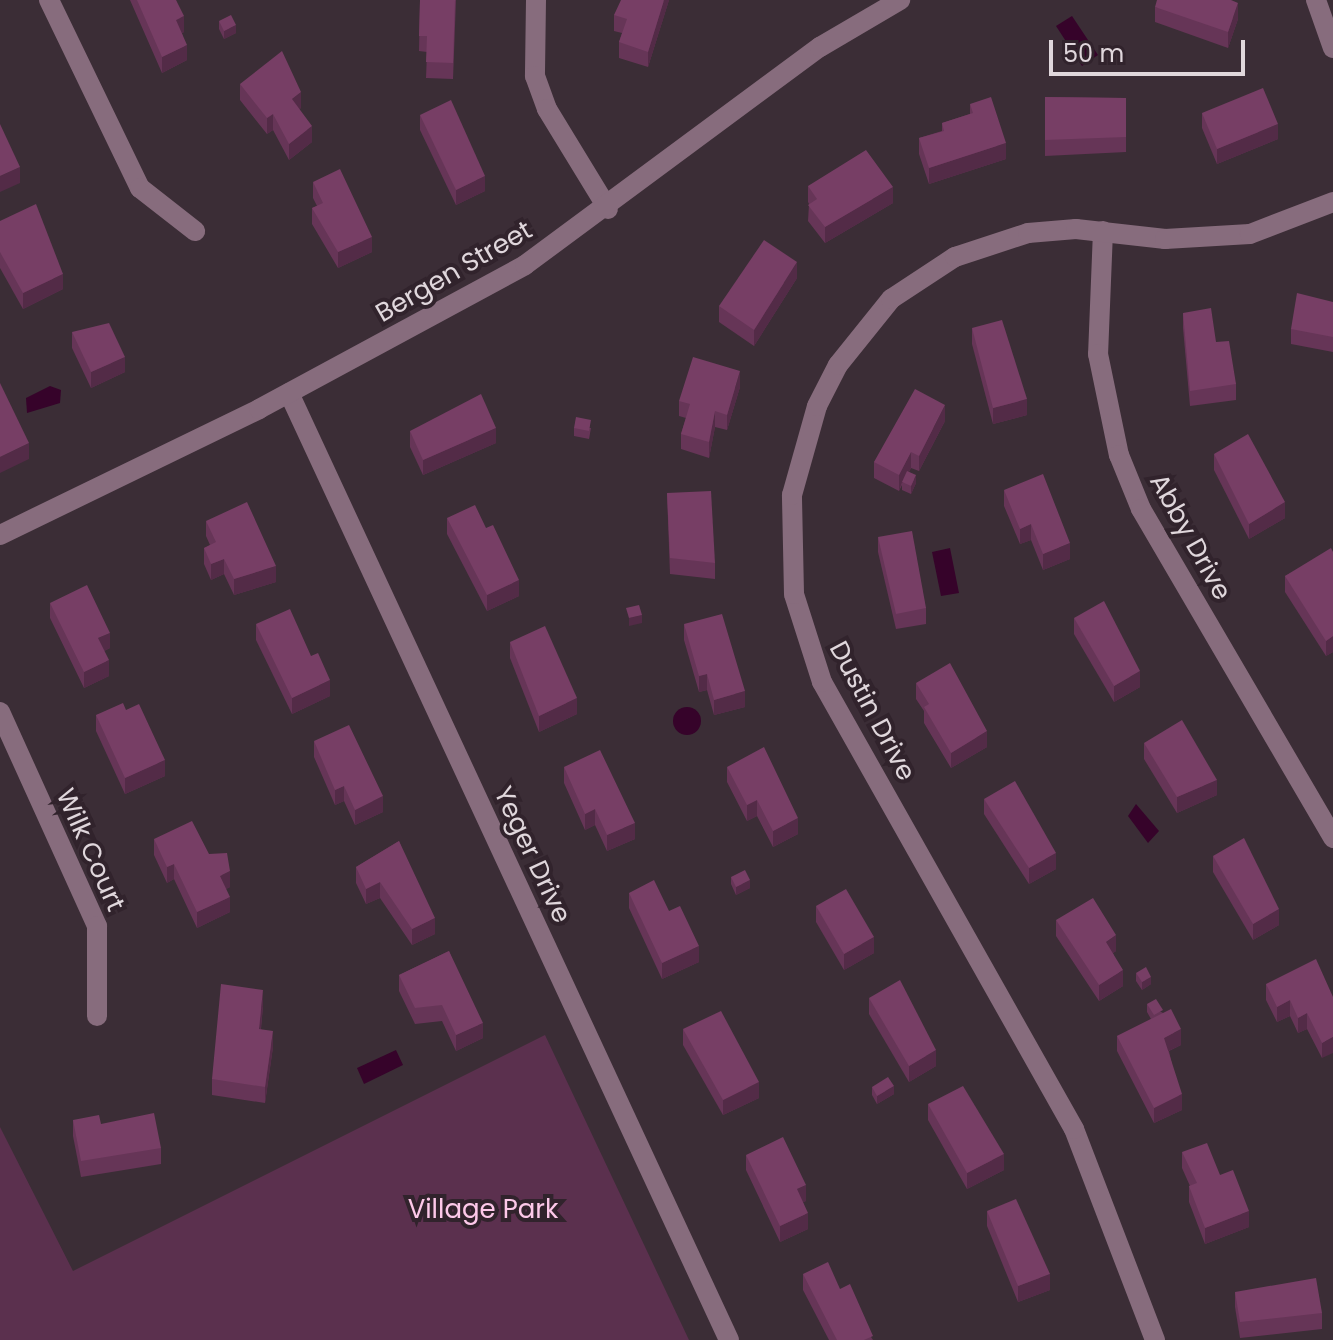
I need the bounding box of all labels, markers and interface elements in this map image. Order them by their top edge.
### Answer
scale bar [1053,24,1249,74]
text: 50 m [1063,37,1124,70]
street label: Bergen Street [370,215,538,329]
street label: Abby Drive [1143,468,1237,606]
street label: Dustin Drive [822,636,922,786]
street label: Yeger Drive [487,782,577,928]
street label: Wilk Court [49,784,131,916]
park label: Village Park [408,1194,558,1226]

